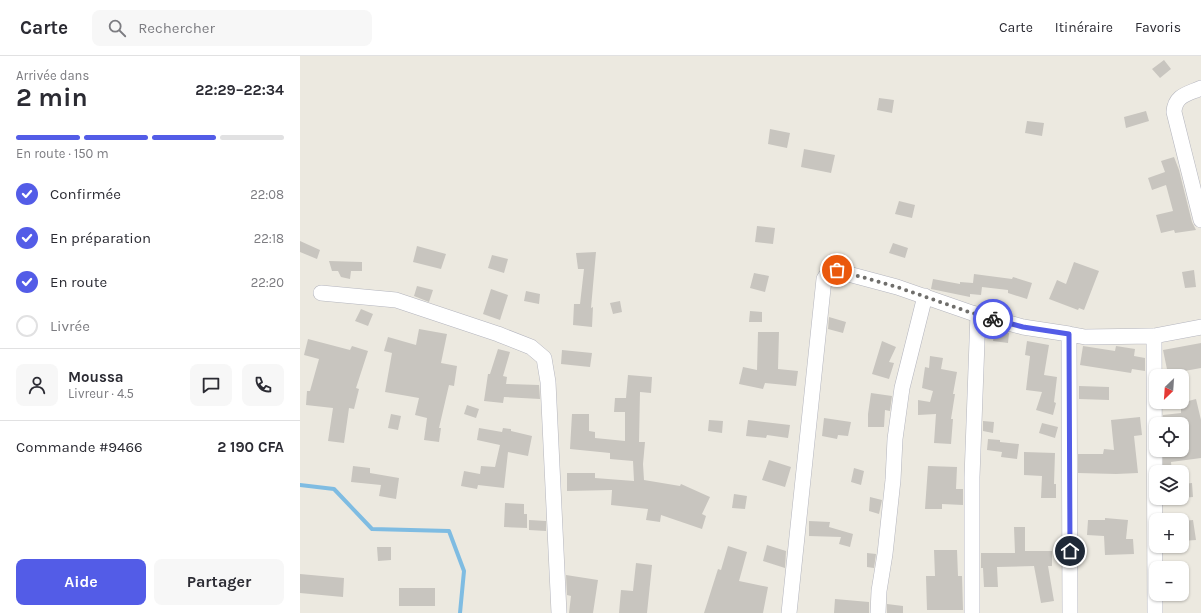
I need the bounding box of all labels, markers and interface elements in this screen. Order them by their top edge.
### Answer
search box [92,10,372,46]
text: Carte [20,17,68,39]
icon: search [106,17,128,39]
text: Rechercher [138,19,215,37]
text: Carte [999,19,1033,36]
text: Itinéraire [1055,19,1113,36]
text: Favoris [1135,19,1181,36]
text: Arrivée dans [16,68,89,83]
text: 22:29–22:34 [195,81,284,99]
text: 2 min [16,82,88,113]
text: En route · 150 m [16,146,109,161]
icon: check [16,183,38,205]
text: Confirmée [50,185,121,203]
text: 22:08 [250,187,284,202]
icon: check [16,227,38,249]
text: En préparation [50,229,151,247]
text: 22:18 [254,231,284,246]
pin [820,253,854,287]
icon: bag [826,259,848,281]
icon: check [16,271,38,293]
text: En route [50,273,107,291]
text: 22:20 [251,275,284,290]
courier [973,299,1013,339]
icon: bike [982,308,1004,330]
text: Livrée [50,317,90,335]
button: person [16,364,58,406]
button: chat [190,364,232,406]
button: phone [242,364,284,406]
text: Moussa [68,368,124,386]
north arrow [1149,369,1189,409]
map controls [1149,369,1189,601]
text: Livreur · 4.5 [68,386,134,401]
button: locate [1149,417,1189,457]
text: Commande #9466 [16,438,143,456]
text: 2 190 CFA [217,438,284,456]
button: layers [1149,465,1189,505]
button: + [1149,513,1189,553]
pin [1053,534,1087,568]
icon: home [1059,540,1081,562]
button: Aide [16,559,146,605]
button: Partager [154,559,284,605]
button: − [1149,561,1189,601]

